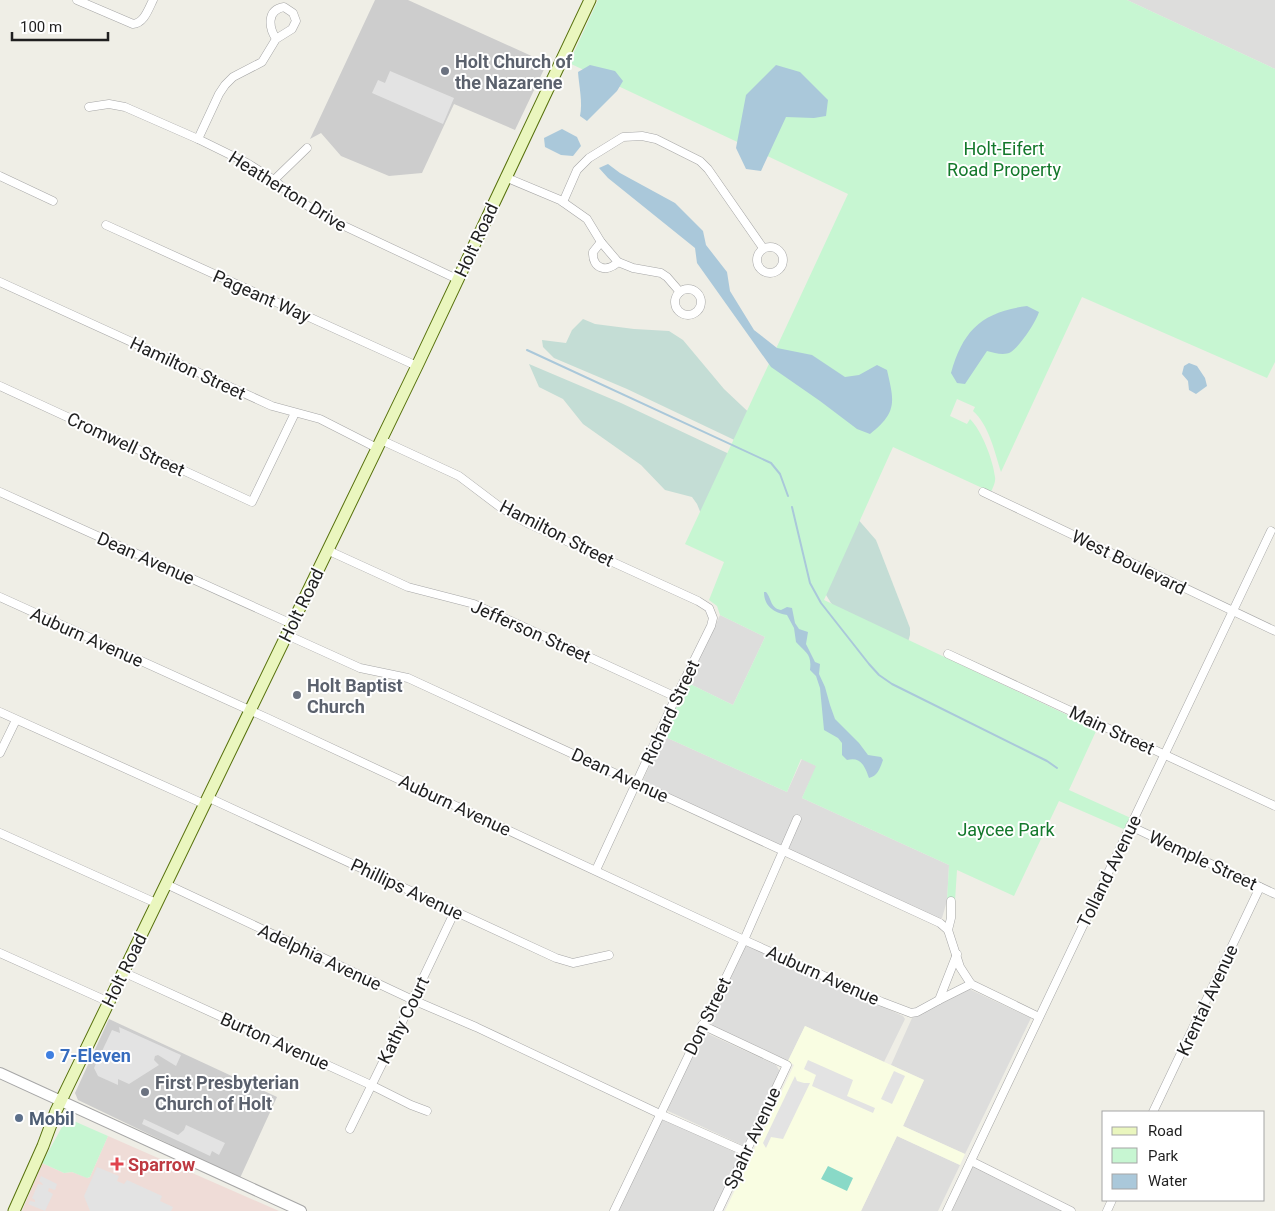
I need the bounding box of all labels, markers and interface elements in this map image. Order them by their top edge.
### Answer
scale bar [12,10,109,42]
text: 100 m [20,18,62,36]
place label: Holt Church of the Nazarene [455,51,573,93]
marker: Holt Church of the Nazarene [439,65,451,77]
park label: Holt-Eifert Road Property [947,138,1061,180]
street label: Heatherton Drive [225,146,351,236]
street label: Holt Road [450,200,502,280]
street label: Pageant Way [210,265,315,327]
street label: Hamilton Street [127,332,249,404]
street label: Cromwell Street [64,408,188,480]
street label: Hamilton Street [497,495,618,571]
street label: West Boulevard [1068,525,1190,599]
street label: Dean Avenue [94,527,198,589]
street label: Holt Road [274,565,328,645]
street label: Jefferson Street [468,595,594,667]
street label: Auburn Avenue [27,603,147,671]
street label: Richard Street [637,656,703,767]
place label: Holt Baptist Church [307,675,403,717]
marker: Holt Baptist Church [291,689,303,701]
street label: Main Street [1066,701,1158,759]
street label: Dean Avenue [568,743,672,807]
street label: Auburn Avenue [396,770,514,840]
street label: Tolland Avenue [1073,812,1145,930]
park label: Jaycee Park [957,819,1055,840]
street label: Wemple Street [1146,826,1261,894]
street label: Phillips Avenue [348,854,466,924]
street label: Adelphia Avenue [255,919,385,995]
street label: Holt Road [97,930,151,1010]
street label: Auburn Avenue [763,941,883,1009]
street label: Krental Avenue [1172,941,1242,1059]
street label: Kathy Court [373,973,433,1067]
street label: Don Street [679,974,735,1058]
street label: Burton Avenue [217,1008,333,1074]
place label: 7-Eleven [60,1045,131,1066]
marker: 7-Eleven [44,1049,56,1061]
place label: First Presbyterian Church of Holt [155,1072,299,1114]
street label: Spahr Avenue [719,1084,785,1192]
marker: First Presbyterian Church of Holt [139,1086,151,1098]
place label: Mobil [29,1108,75,1129]
legend [1102,1111,1265,1201]
marker: Mobil [13,1112,25,1124]
text: Road [1148,1122,1182,1140]
text: Park [1148,1147,1179,1165]
place label: Sparrow [128,1154,195,1175]
marker: Sparrow [110,1157,124,1171]
text: Water [1148,1172,1187,1190]

